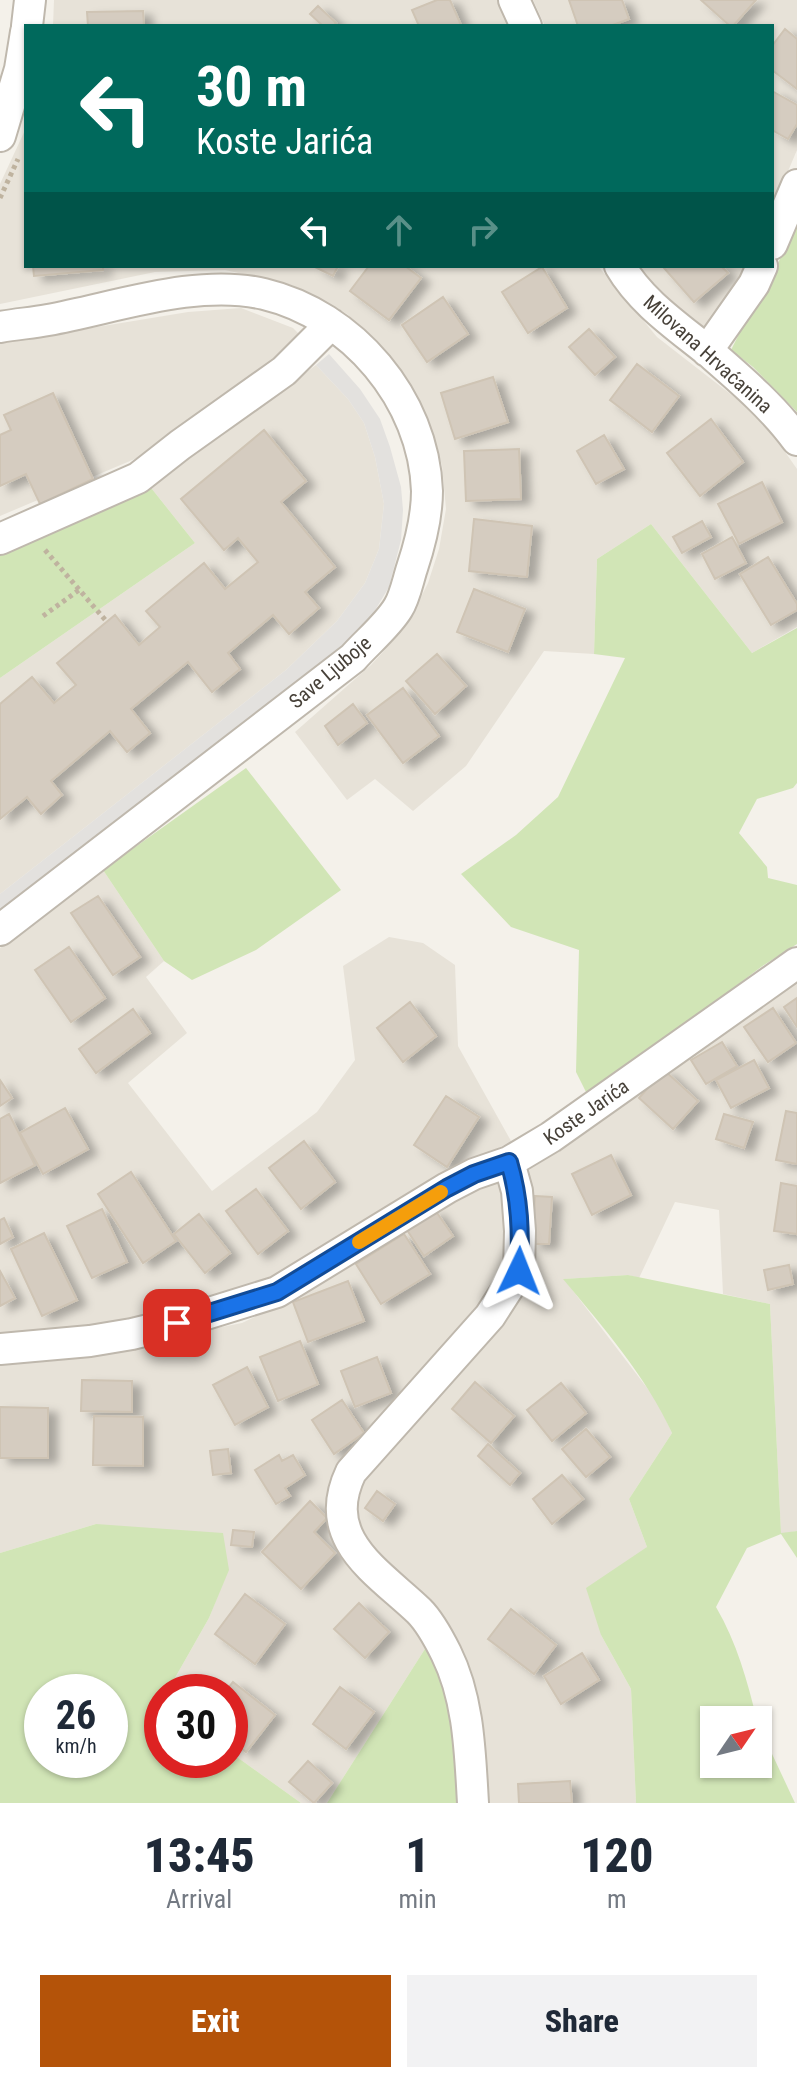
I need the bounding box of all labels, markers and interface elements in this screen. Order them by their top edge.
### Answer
text: 30 m [196,54,307,120]
icon: left [64,56,168,160]
text: Koste Jarića [196,121,373,163]
icon: left [293,208,337,252]
icon: ahead [377,208,421,252]
icon: right [461,208,505,252]
street label: Milovana Hrvaćanina [639,290,777,418]
street label: Save Ljuboje [284,631,376,713]
street label: Koste Jarića [539,1074,633,1150]
position arrow [477,1229,561,1313]
pin [143,1289,211,1357]
icon: arrive [155,1301,199,1345]
speed limit sign: 30 [144,1674,248,1778]
text: 26 [56,1692,96,1739]
north arrow [700,1706,772,1778]
map controls [700,1706,772,1778]
text: km/h [55,1734,97,1758]
text: 13:45 [144,1827,255,1884]
text: 1 [405,1827,430,1884]
text: 120 [580,1827,653,1884]
text: Arrival [166,1884,232,1914]
text: min [398,1884,437,1914]
text: m [607,1884,627,1914]
button: Exit [40,1975,391,2067]
button: Share [407,1975,757,2067]

